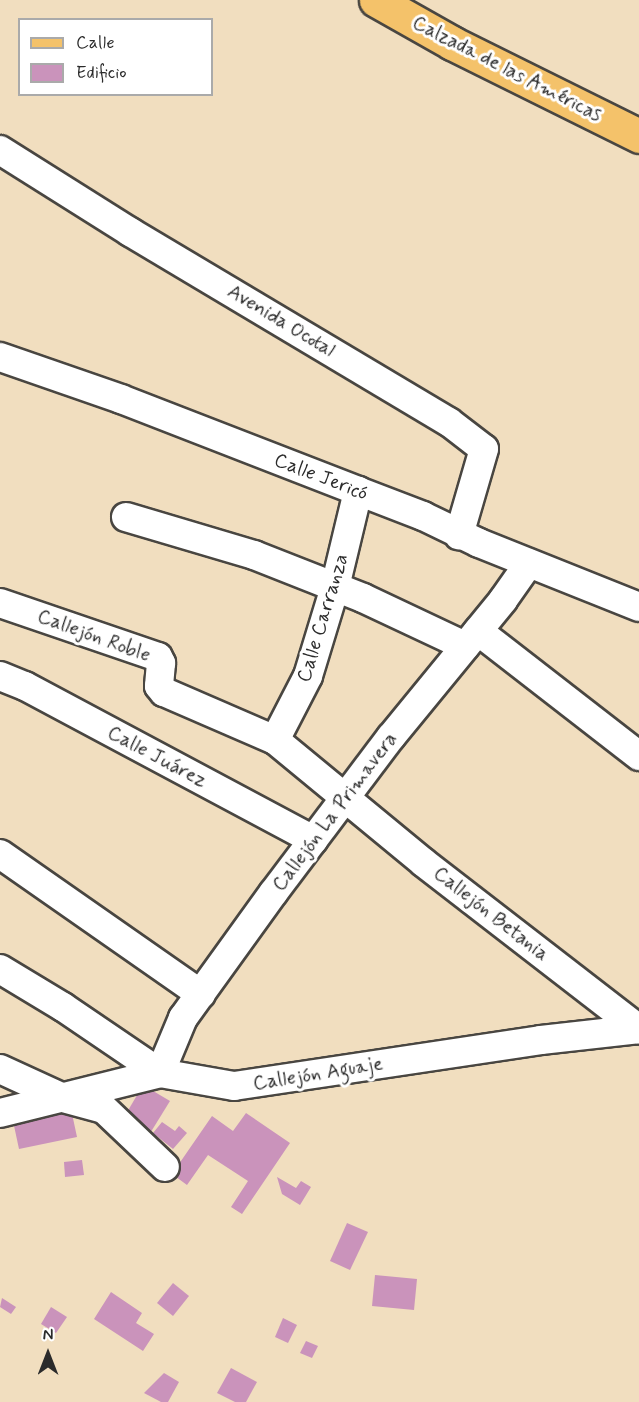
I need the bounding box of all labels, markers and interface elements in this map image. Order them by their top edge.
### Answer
street label: Calzada de las Américas [409,11,605,127]
legend [18,18,213,96]
text: Calle [76,31,115,55]
text: Edificio [76,61,127,85]
street label: Avenida Ocotal [222,279,340,363]
street label: Calle Jericó [270,448,372,506]
street label: Calle Carranza [292,551,354,685]
street label: Callejón Roble [34,604,154,668]
street label: Calle Juárez [104,721,210,793]
street label: Callejón La Primavera [267,727,403,897]
street label: Callejón Betania [427,860,555,968]
street label: Callejón Aguaje [251,1052,385,1096]
north arrow [18,1324,78,1384]
text: N [43,1325,53,1346]

